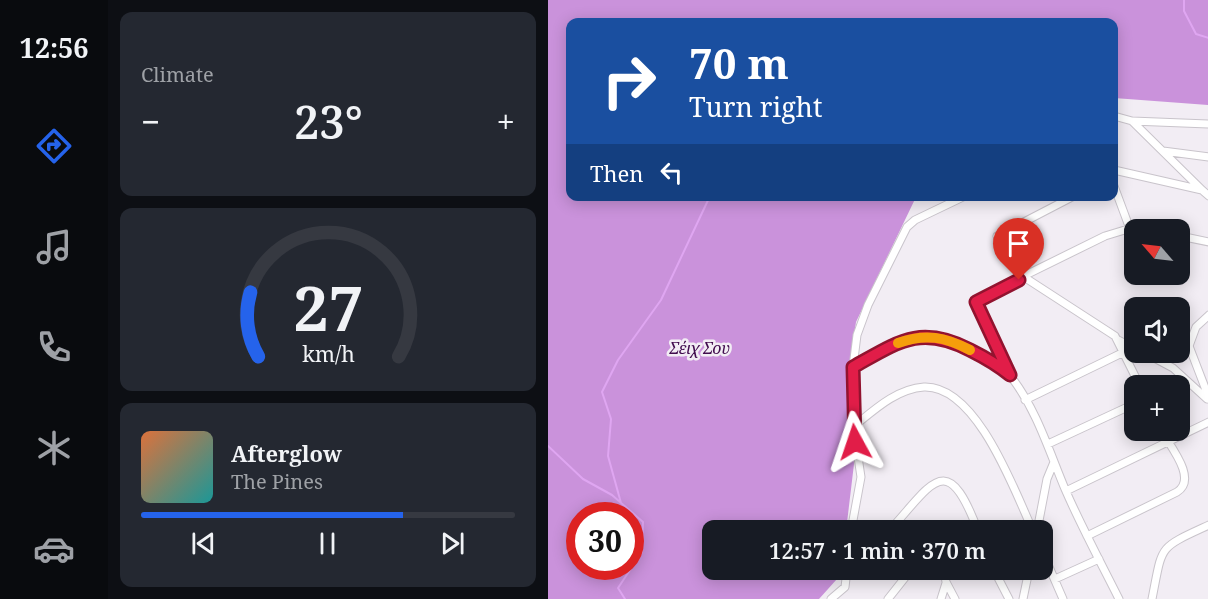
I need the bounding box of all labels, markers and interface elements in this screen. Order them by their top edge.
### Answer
text: 12:56 [19,29,89,66]
text: 70 m [689,34,789,91]
icon: right [590,42,668,120]
text: Climate [141,61,214,88]
text: Turn right [689,88,822,125]
text: 23° [294,91,363,152]
text: − [141,99,160,144]
text: + [497,99,515,144]
icon: directions [33,125,75,167]
icon: left [655,156,688,189]
text: Then [590,158,643,188]
pin [993,218,1044,280]
north arrow [1124,219,1190,285]
map controls [1124,219,1190,441]
icon: music [33,226,75,268]
icon: arrive [1002,227,1035,260]
text: 27 [293,264,363,349]
button: sound [1124,297,1190,363]
icon: phone [33,326,75,368]
park label: Σέιχ Σου [669,337,730,359]
text: km/h [302,339,355,368]
button: + [1124,375,1190,441]
position arrow [823,410,887,474]
icon: climate [33,427,75,469]
text: Afterglow [231,438,342,468]
text: The Pines [231,468,323,495]
speed limit sign: 30 [566,502,644,580]
icon: previous [187,527,220,560]
icon: pause [311,527,344,560]
icon: next [436,527,469,560]
icon: car [33,528,75,570]
text: 12:57 · 1 min · 370 m [769,535,986,565]

